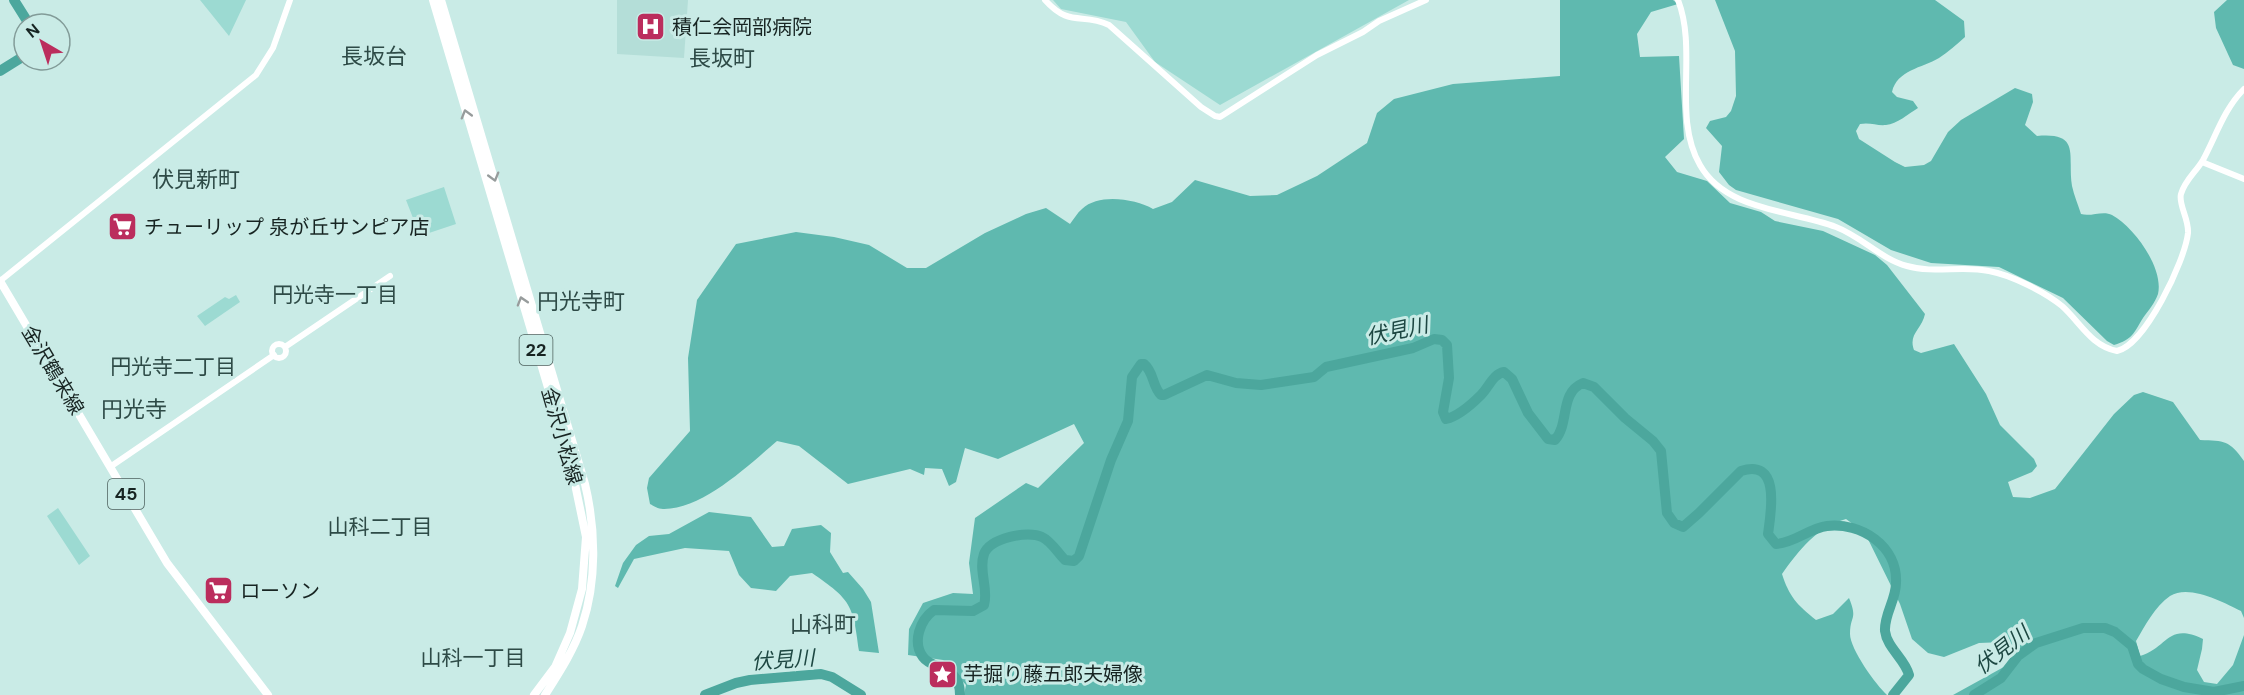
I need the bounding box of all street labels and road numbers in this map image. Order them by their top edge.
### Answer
street label: 金沢鶴来線 [16,320,90,420]
road number: 22 [520,335,552,365]
street label: 金沢小松線 [536,384,588,488]
road number: 45 [108,479,144,509]

